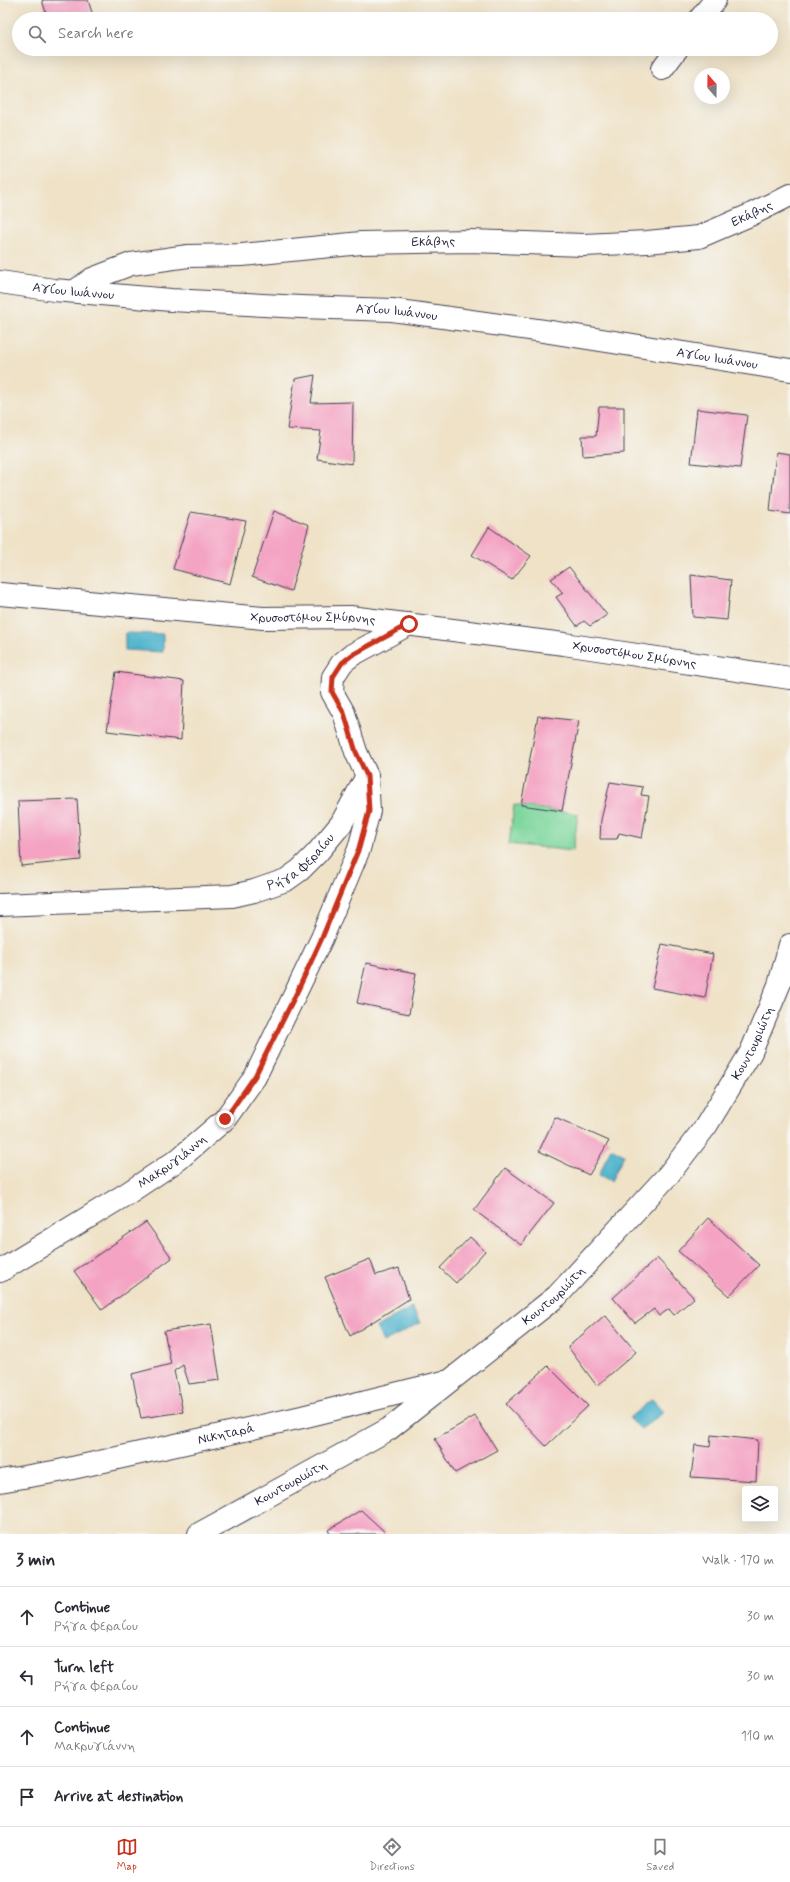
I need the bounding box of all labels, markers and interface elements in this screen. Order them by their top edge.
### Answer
search box [12,12,778,56]
icon: search [26,23,48,45]
text: Search here [58,24,134,44]
north arrow [694,68,730,104]
street label: Εκάβης [729,196,776,231]
street label: Εκάβης [411,233,456,251]
street label: Αγίου Ιωάννου [31,278,115,304]
street label: Αγίου Ιωάννου [355,300,439,325]
street label: Αγίου Ιωάννου [675,344,759,373]
street label: Χρυσοστόμου Σμύρνης [250,608,377,629]
route start [400,615,418,633]
street label: Χρυσοστόμου Σμύρνης [571,637,698,672]
street label: Ρήγα Φεραίου [265,830,338,894]
street label: Κουντουριώτη [728,1004,778,1083]
route end [216,1110,234,1128]
street label: Μακρυγιάννη [134,1131,210,1193]
street label: Κουντουριώτη [519,1263,589,1329]
street label: Νικηταρά [196,1419,256,1448]
street label: Κουντουριώτη [252,1456,330,1510]
map controls [742,1486,778,1522]
button: layers [742,1486,778,1522]
text: 3 min [16,1549,55,1571]
text: Walk · 170 m [702,1552,774,1569]
text: Continue [54,1598,110,1618]
icon: ahead [16,1606,38,1628]
text: 30 m [747,1608,774,1625]
text: Ρήγα Φεραίου [54,1618,138,1635]
text: Turn left [54,1658,114,1678]
icon: left [16,1666,38,1688]
text: 30 m [747,1668,774,1685]
text: Ρήγα Φεραίου [54,1678,138,1695]
text: Continue [54,1718,110,1738]
icon: ahead [16,1726,38,1748]
text: 110 m [741,1728,774,1745]
text: Μακρυγιάννη [54,1738,135,1755]
icon: arrive [16,1786,38,1808]
text: Arrive at destination [54,1787,183,1807]
tab: Map [116,1836,138,1874]
tab: Directions [369,1836,415,1874]
tab: Saved [646,1836,674,1874]

